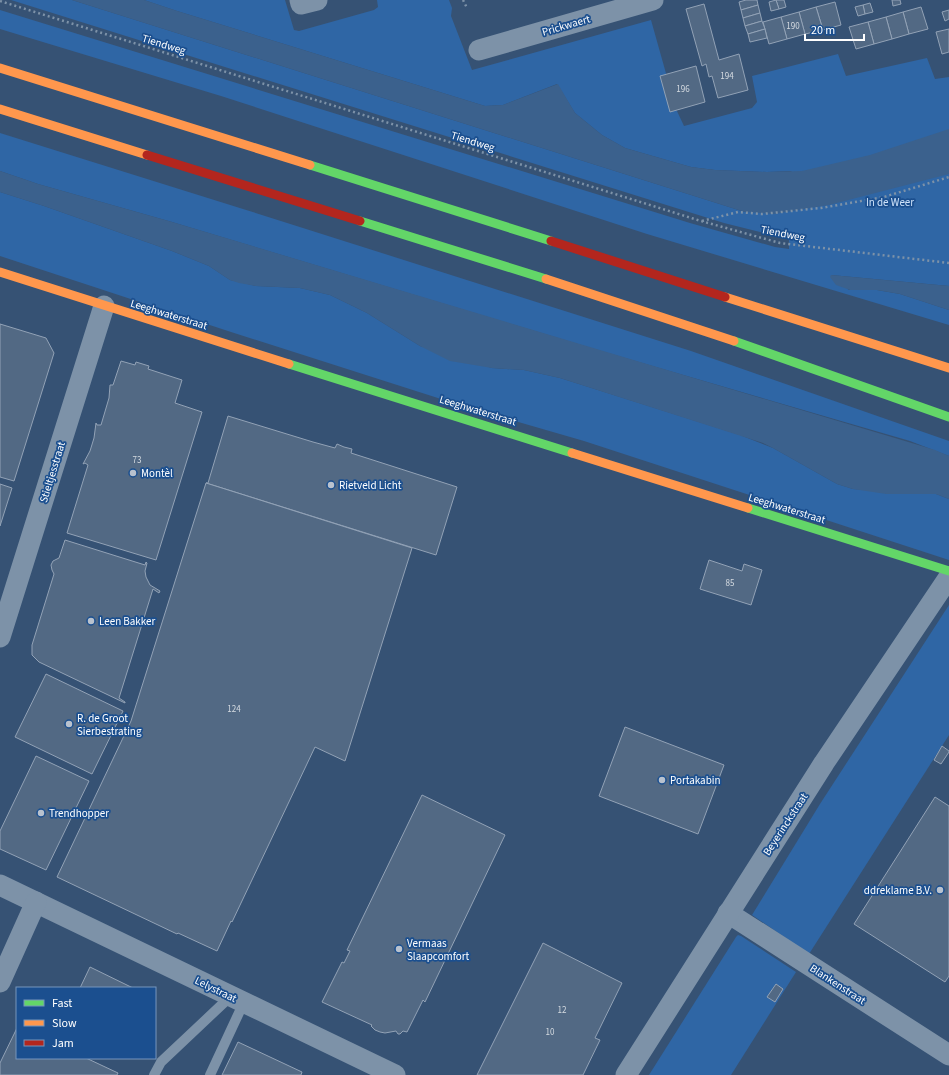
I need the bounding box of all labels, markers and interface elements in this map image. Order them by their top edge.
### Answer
street label: Prickwaert [540,11,592,40]
scale bar [805,16,864,42]
house number: 190 [786,20,800,33]
text: 20 m [811,22,835,39]
street label: Tiendweg [140,31,188,58]
house number: 194 [720,70,734,83]
house number: 196 [676,83,690,96]
street label: Tiendweg [449,128,497,155]
park label: In de Weer [866,195,914,210]
street label: Tiendweg [759,222,807,245]
street label: Leeghwaterstraat [128,296,209,333]
street label: Leeghwaterstraat [437,392,518,429]
street label: Stieltjesstraat [36,440,69,505]
house number: 73 [133,454,142,467]
place label: Montèl [141,466,173,481]
marker: Montèl [128,468,138,478]
place label: Rietveld Licht [339,478,402,493]
marker: Rietveld Licht [326,480,336,490]
street label: Leeghwaterstraat [746,490,827,527]
house number: 85 [726,577,735,590]
place label: Leen Bakker [99,614,156,629]
marker: Leen Bakker [86,616,96,626]
house number: 124 [227,703,241,716]
place label: R. de Groot Sierbestrating [77,711,142,739]
marker: R. de Groot Sierbestrating [64,719,74,729]
place label: Portakabin [670,773,720,788]
marker: Portakabin [657,775,667,785]
street label: Beyerinckstraat [760,790,811,858]
place label: Trendhopper [49,806,109,821]
marker: Trendhopper [36,808,46,818]
place label: ddreklame B.V. [864,883,932,898]
marker: ddreklame B.V. [935,885,945,895]
place label: Vermaas Slaapcomfort [407,936,470,964]
marker: Vermaas Slaapcomfort [394,944,404,954]
street label: Blankenstraat [807,961,869,1008]
street label: Lelystraat [192,973,240,1006]
legend [16,987,156,1059]
text: Fast [52,995,72,1012]
house number: 12 [558,1004,567,1017]
text: Slow [52,1015,77,1032]
house number: 10 [546,1026,555,1039]
text: Jam [52,1035,74,1052]

